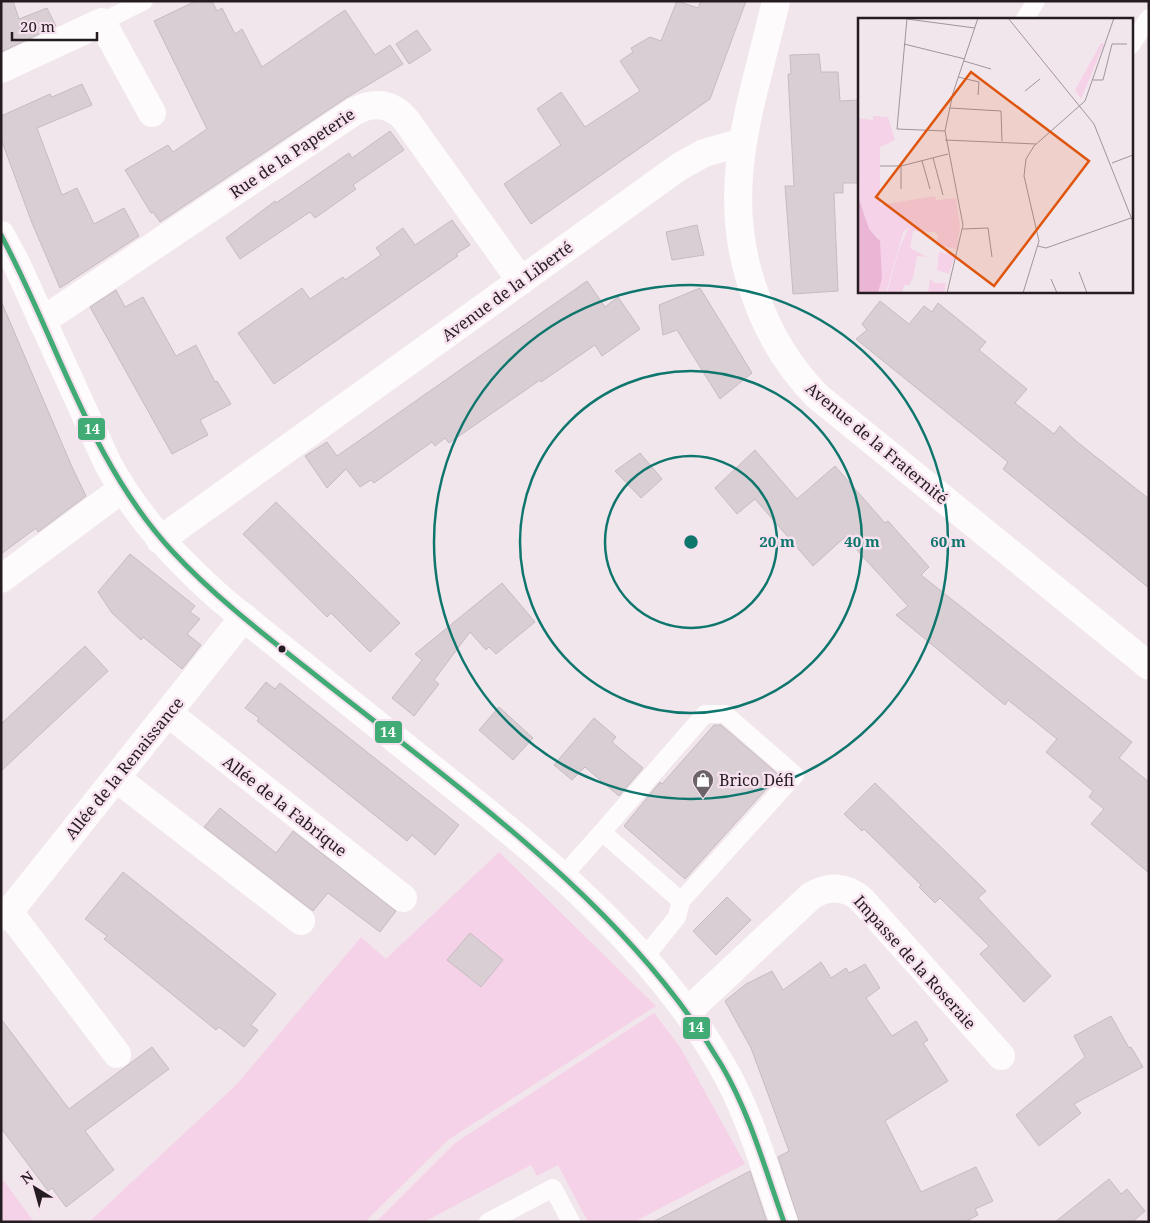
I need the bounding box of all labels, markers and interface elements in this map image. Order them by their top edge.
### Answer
scale bar [12,10,98,42]
text: 20 m [20,16,55,36]
inset map [858,18,1132,292]
street label: Rue de la Papeterie [225,103,359,203]
street label: Avenue de la Liberté [437,236,577,346]
street label: Avenue de la Fraternité [801,377,953,509]
line badge: 14 [77,417,106,441]
text: 14 [84,419,100,438]
text: 20 m [759,531,795,551]
text: 40 m [844,531,880,551]
text: 60 m [930,531,966,551]
centre of rings [682,533,700,551]
unlabelled marker [277,644,287,654]
street label: Allée de la Renaissance [60,692,188,844]
line badge: 14 [374,720,403,744]
text: 14 [380,722,396,741]
street label: Allée de la Fabrique [218,751,352,861]
shop icon: Brico Défi [691,768,715,799]
place label: Brico Défi [719,769,795,791]
street label: Impasse de la Roseraie [849,890,981,1034]
line badge: 14 [682,1016,711,1040]
text: 14 [688,1017,704,1036]
north arrow [10,1163,60,1213]
text: N [17,1166,37,1188]

